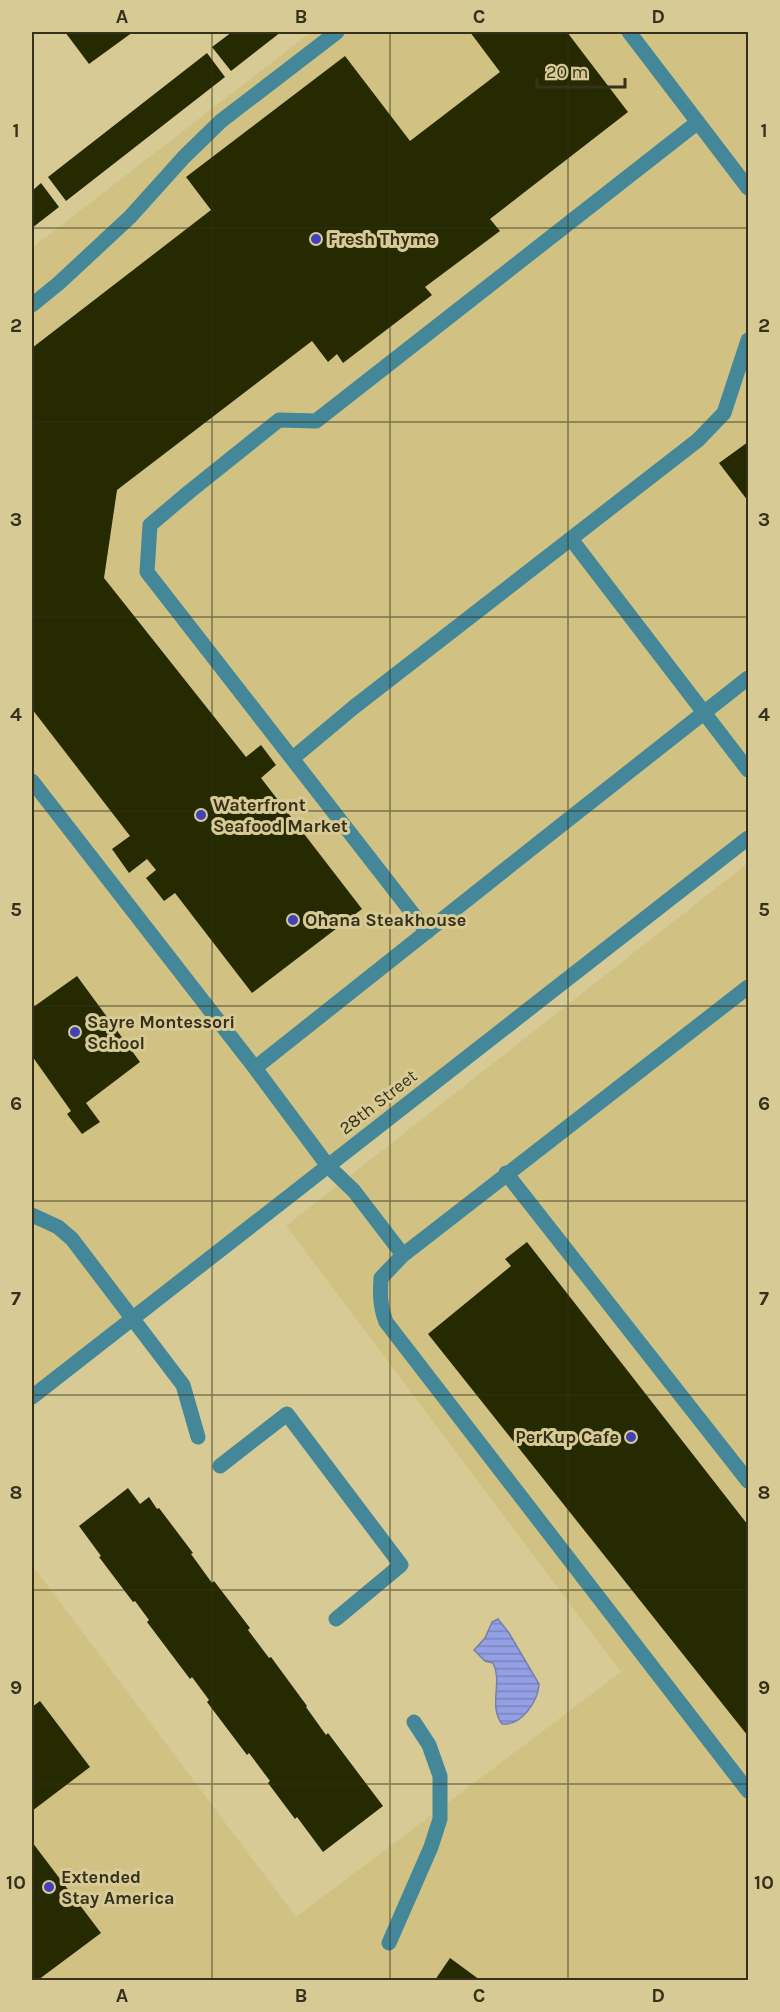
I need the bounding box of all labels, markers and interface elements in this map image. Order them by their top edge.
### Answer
text: A [116,5,129,28]
text: B [295,5,307,28]
text: C [473,5,485,28]
text: D [651,5,665,28]
scale bar [537,51,626,89]
text: 20 m [546,61,588,83]
text: 1 [12,119,20,142]
text: 1 [760,119,768,142]
place label: Fresh Thyme [328,228,436,250]
marker: Fresh Thyme [309,232,323,246]
text: 2 [10,314,22,337]
text: 2 [758,314,770,337]
text: 3 [10,508,22,531]
text: 3 [758,508,770,531]
text: 4 [10,703,22,726]
text: 4 [758,703,770,726]
place label: Waterfront Seafood Market [213,794,348,837]
marker: Waterfront Seafood Market [194,808,208,822]
text: 5 [10,898,22,921]
text: 5 [758,898,770,921]
place label: Ohana Steakhouse [305,909,466,931]
marker: Ohana Steakhouse [286,913,300,927]
place label: Sayre Montessori School [87,1011,235,1054]
marker: Sayre Montessori School [68,1025,82,1039]
street label: 28th Street [335,1065,422,1139]
text: 6 [10,1092,22,1115]
text: 6 [758,1092,770,1115]
text: 7 [11,1287,21,1310]
text: 7 [759,1287,769,1310]
place label: PerKup Cafe [515,1426,619,1448]
marker: PerKup Cafe [624,1430,638,1444]
text: 8 [10,1481,22,1504]
text: 8 [758,1481,770,1504]
text: 9 [10,1676,22,1699]
text: 9 [758,1676,770,1699]
place label: Extended Stay America [61,1866,175,1909]
text: 10 [6,1871,26,1894]
text: 10 [754,1871,774,1894]
marker: Extended Stay America [42,1880,56,1894]
text: A [116,1984,129,2007]
text: B [295,1984,307,2007]
text: C [473,1984,485,2007]
text: D [651,1984,665,2007]

